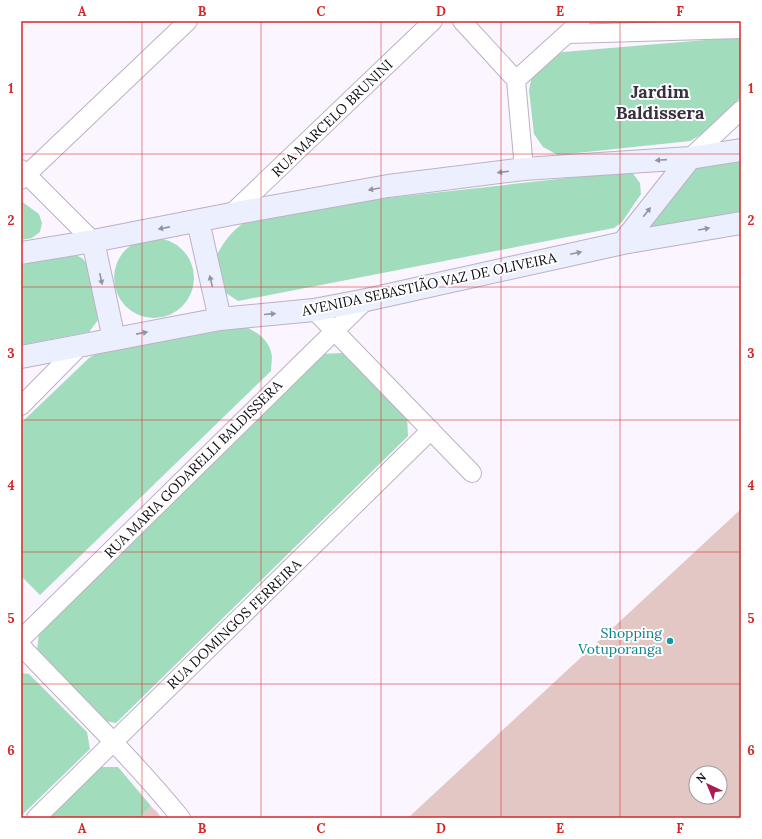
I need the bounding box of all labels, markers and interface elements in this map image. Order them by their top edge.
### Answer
text: A [78,3,87,20]
text: B [198,3,207,20]
text: C [317,3,326,20]
text: D [436,3,446,20]
text: E [556,3,564,20]
text: F [676,3,684,20]
street label: RUA MARCELO BRUNINI [268,55,396,181]
text: 1 [8,80,14,97]
district label: Jardim Baldissera [616,80,705,124]
text: 1 [748,80,754,97]
one-way arrow [655,157,667,164]
one-way arrow [497,169,509,175]
one-way arrow [368,186,380,192]
one-way arrow [643,207,652,218]
text: 2 [8,212,15,229]
text: 2 [748,212,755,229]
one-way arrow [158,225,170,231]
one-way arrow [698,226,710,232]
street label: AVENIDA SEBASTIÃO VAZ DE OLIVEIRA [299,248,558,320]
one-way arrow [570,250,582,256]
one-way arrow [99,273,105,286]
one-way arrow [208,274,214,287]
one-way arrow [264,311,276,317]
one-way arrow [136,330,148,336]
text: 3 [7,345,15,362]
text: 3 [747,345,755,362]
street label: RUA MARIA GODARELLI BALDISSERA [100,376,286,562]
text: 4 [7,477,15,494]
text: 4 [747,477,755,494]
street label: RUA DOMINGOS FERREIRA [163,555,305,693]
text: 5 [7,610,15,627]
text: 5 [747,610,755,627]
place label: Shopping Votuporanga [577,624,662,658]
marker: Shopping Votuporanga [665,636,675,646]
text: 6 [7,742,15,759]
text: 6 [747,742,755,759]
north arrow [688,765,728,805]
text: N [693,769,709,786]
text: A [78,820,87,837]
text: B [198,820,207,837]
text: C [317,820,326,837]
text: D [436,820,446,837]
text: E [556,820,564,837]
text: F [676,820,684,837]

